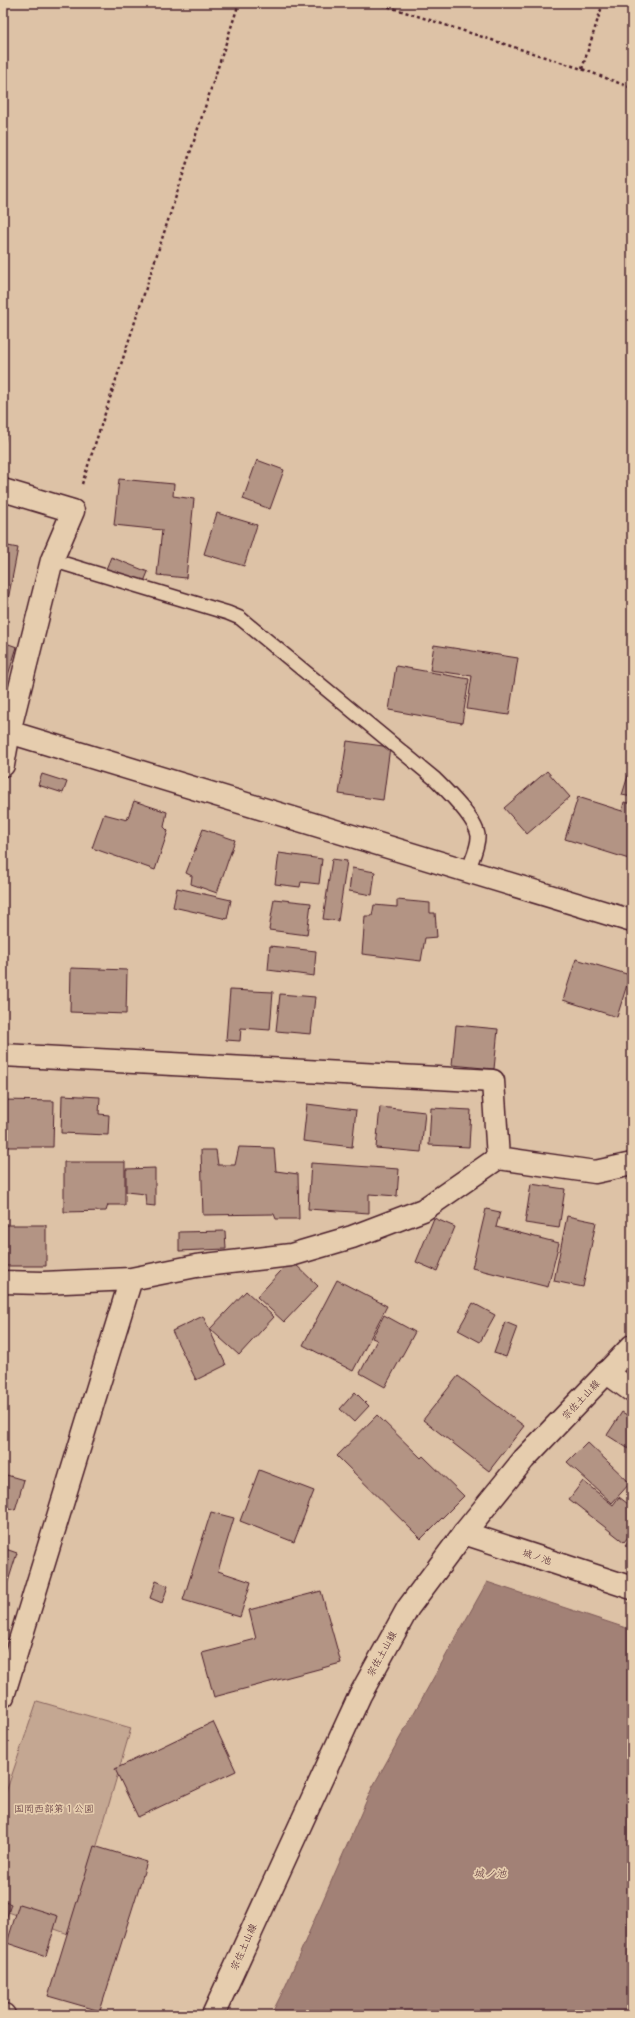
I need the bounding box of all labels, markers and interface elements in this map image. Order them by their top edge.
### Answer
street label: 宗佐土山線 [560,1378,602,1422]
street label: 城ノ池 [521,1547,553,1567]
street label: 宗佐土山線 [365,1629,399,1679]
park label: 国岡西部第１公園 [14,1803,94,1815]
water label: 城ノ池 [474,1867,507,1880]
street label: 宗佐土山線 [228,1922,260,1972]

